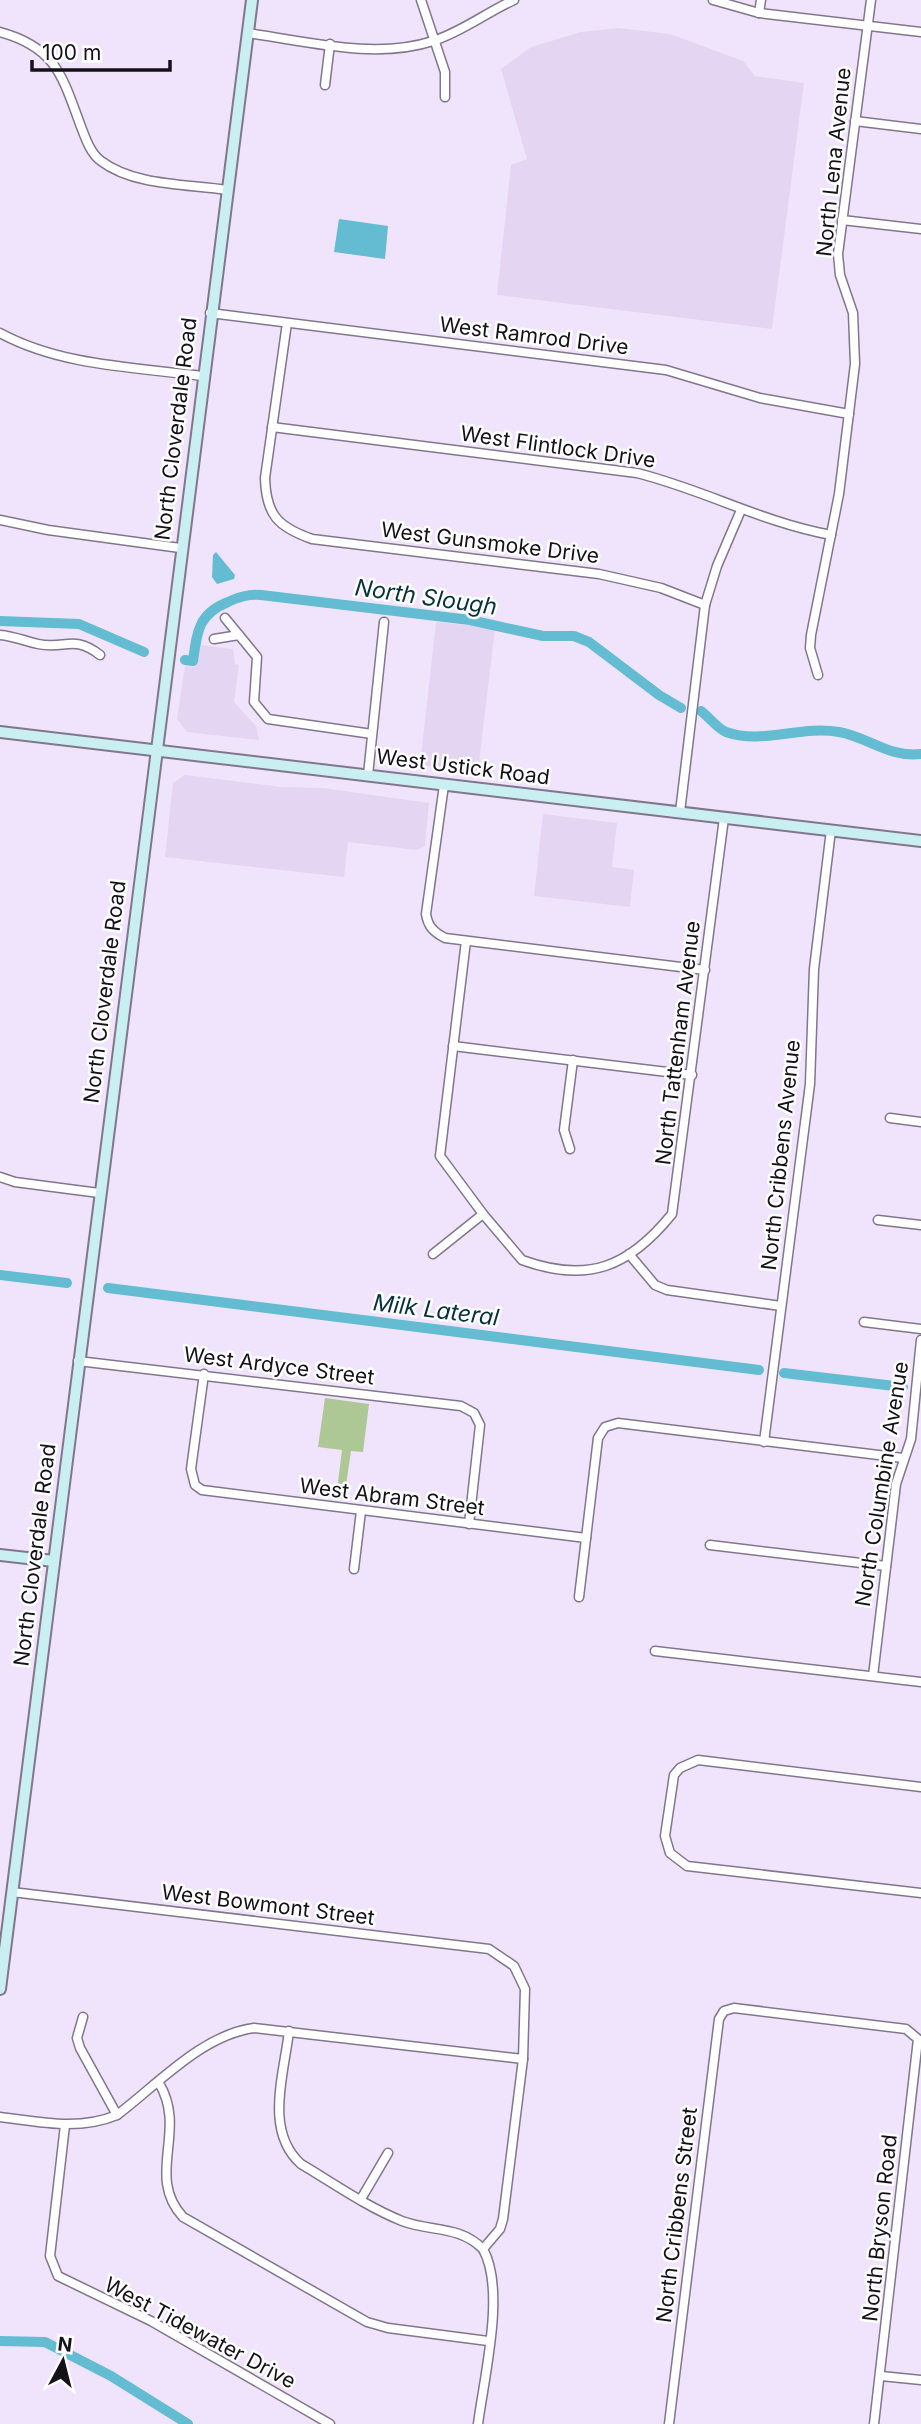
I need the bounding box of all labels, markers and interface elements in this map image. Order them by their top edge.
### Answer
scale bar [32,28,170,72]
text: 100 m [42,40,101,65]
street label: North Lena Avenue [811,66,856,258]
street label: West Ramrod Drive [438,311,630,360]
street label: North Cloverdale Road [149,316,202,542]
street label: West Flintlock Drive [459,420,657,473]
street label: West Gunsmoke Drive [380,517,601,568]
water label: North Slough [353,573,499,621]
street label: West Ustick Road [375,743,551,790]
street label: North Cloverdale Road [78,879,131,1105]
street label: North Tattenham Avenue [650,920,705,1166]
street label: North Cribbens Avenue [756,1038,805,1271]
water label: Milk Lateral [371,1288,501,1332]
street label: West Ardyce Street [182,1341,376,1390]
street label: North Columbine Avenue [850,1360,913,1608]
street label: North Cloverdale Road [8,1442,61,1668]
street label: West Abram Street [298,1473,486,1520]
street label: West Bowmont Street [160,1879,376,1930]
street label: North Cribbens Street [651,2106,702,2324]
street label: North Bryson Road [857,2133,902,2323]
street label: West Tidewater Drive [100,2272,300,2394]
north arrow [28,2326,98,2396]
text: N [56,2332,74,2357]

